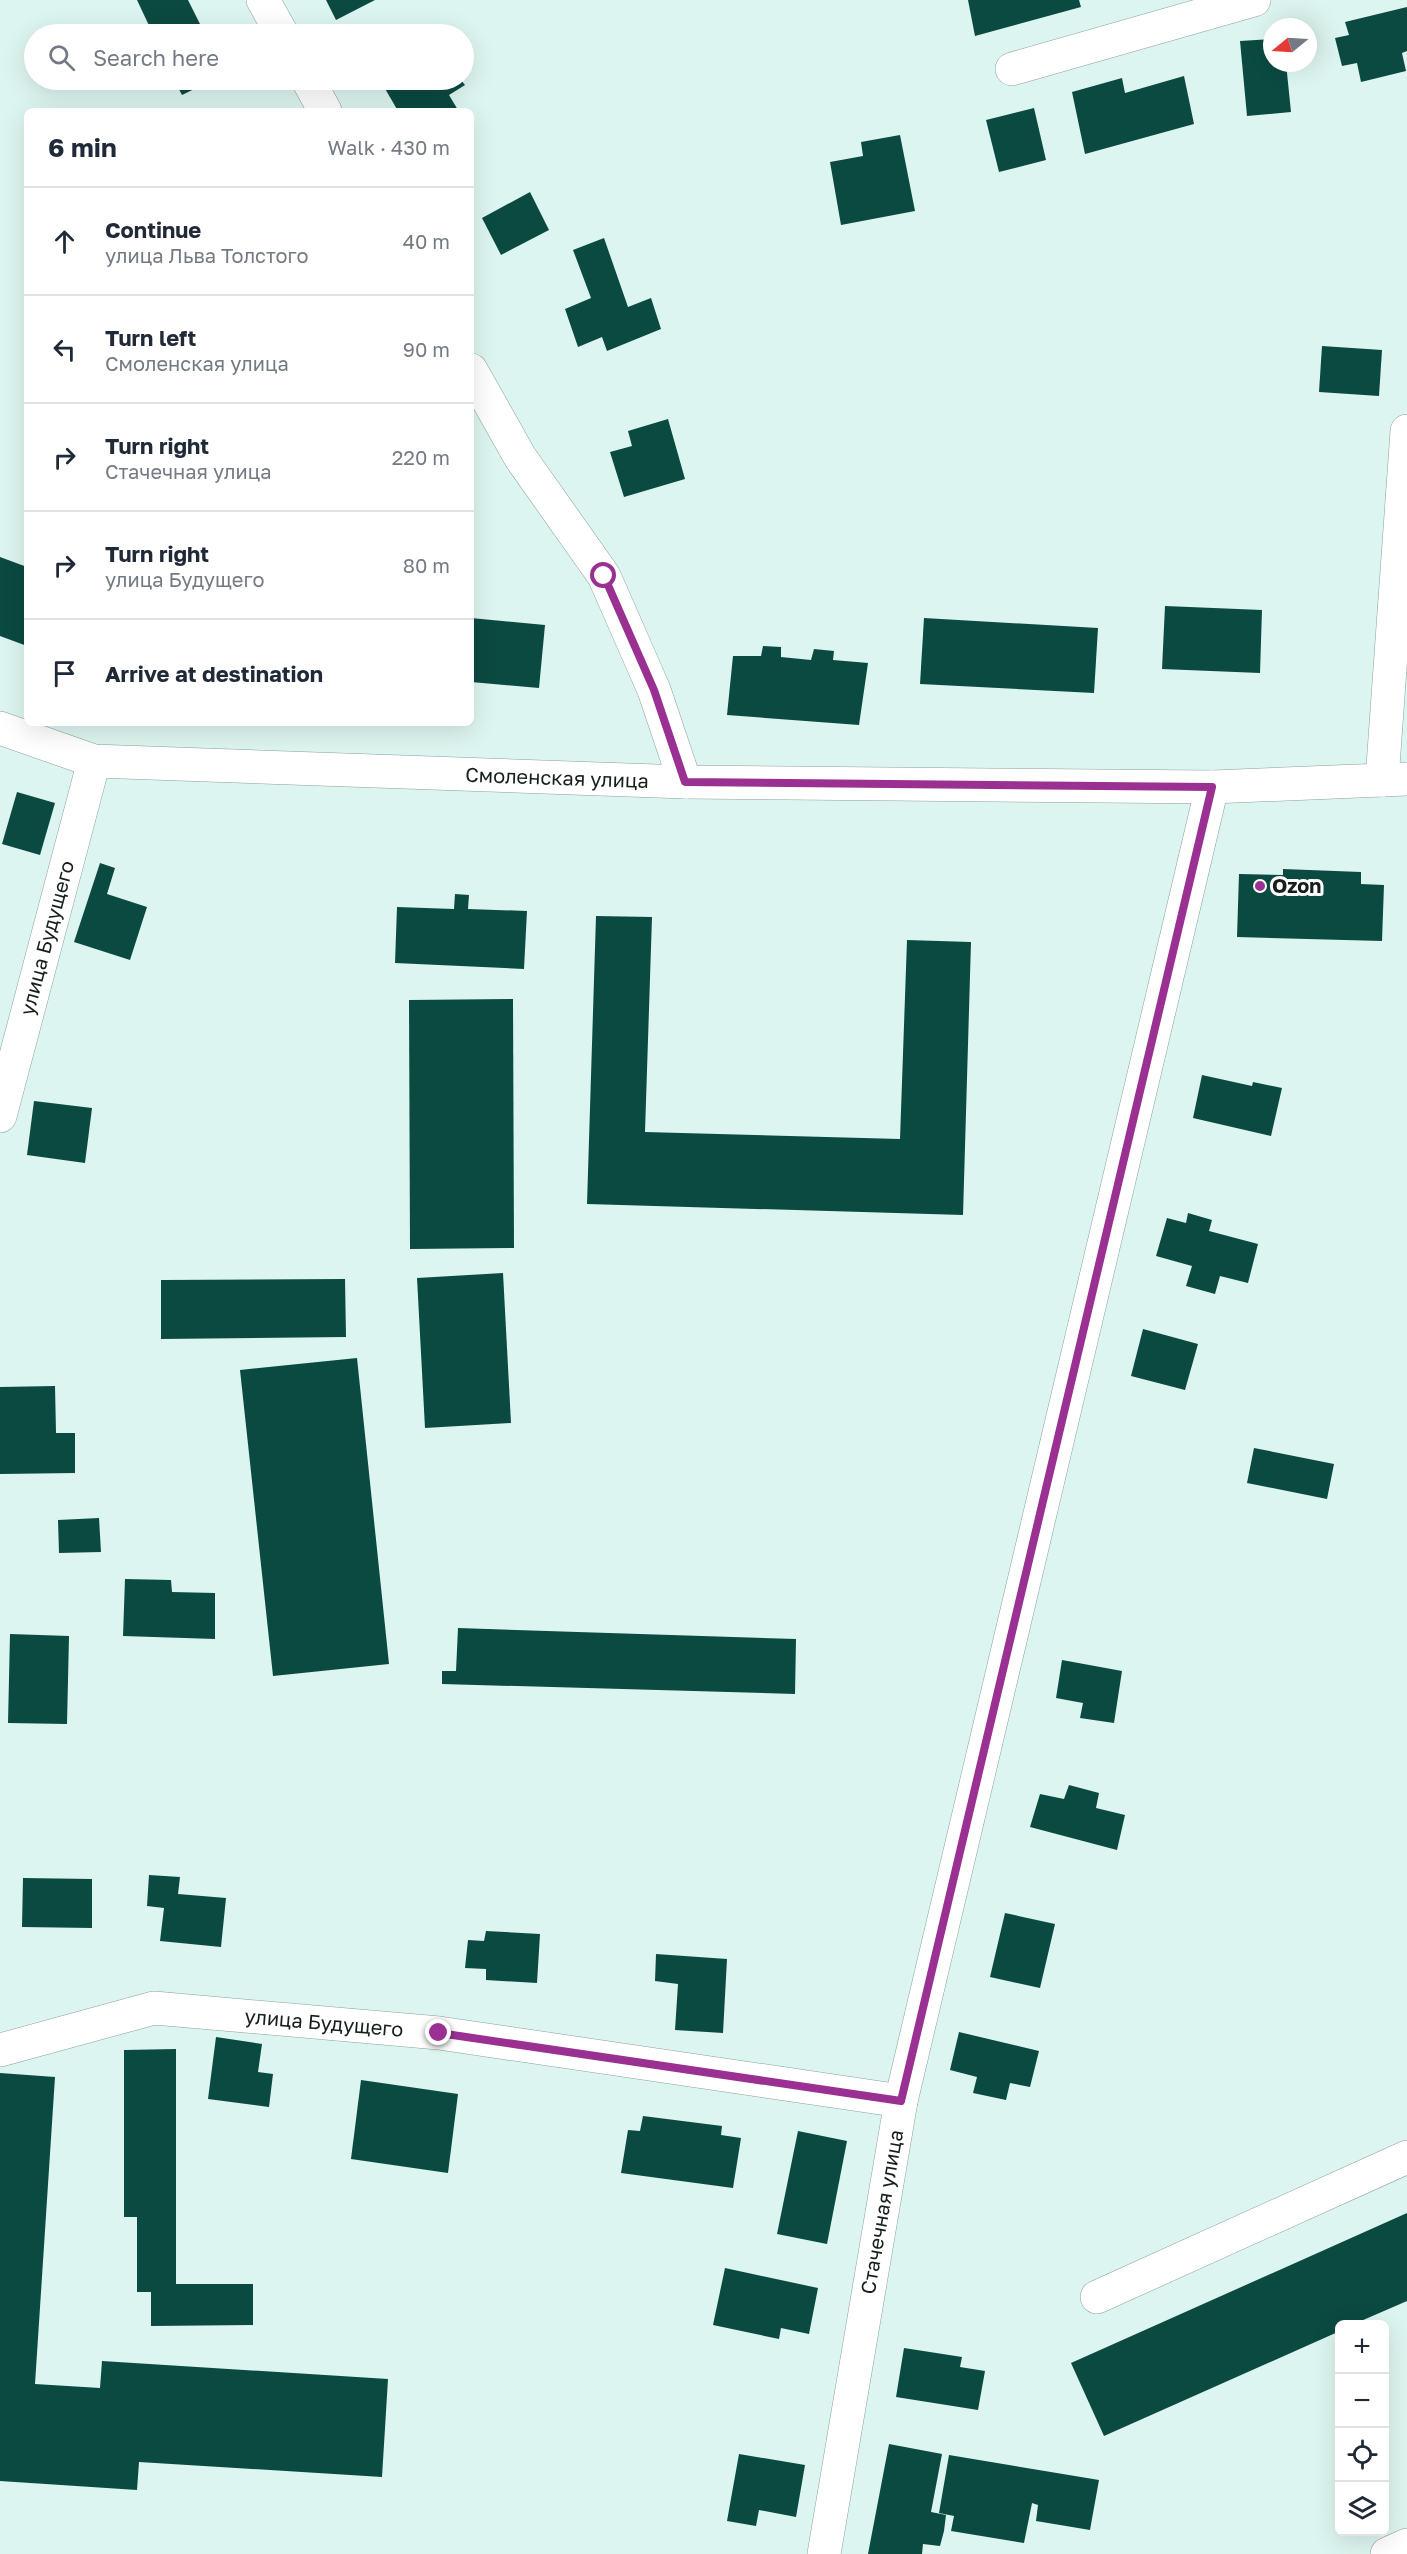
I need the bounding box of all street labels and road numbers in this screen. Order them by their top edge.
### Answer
street label: Смоленская улица [465,762,649,792]
street label: улица Будущего [14,858,78,1018]
street label: улица Будущего [244,2003,405,2041]
street label: Стачечная улица [855,2128,907,2296]

